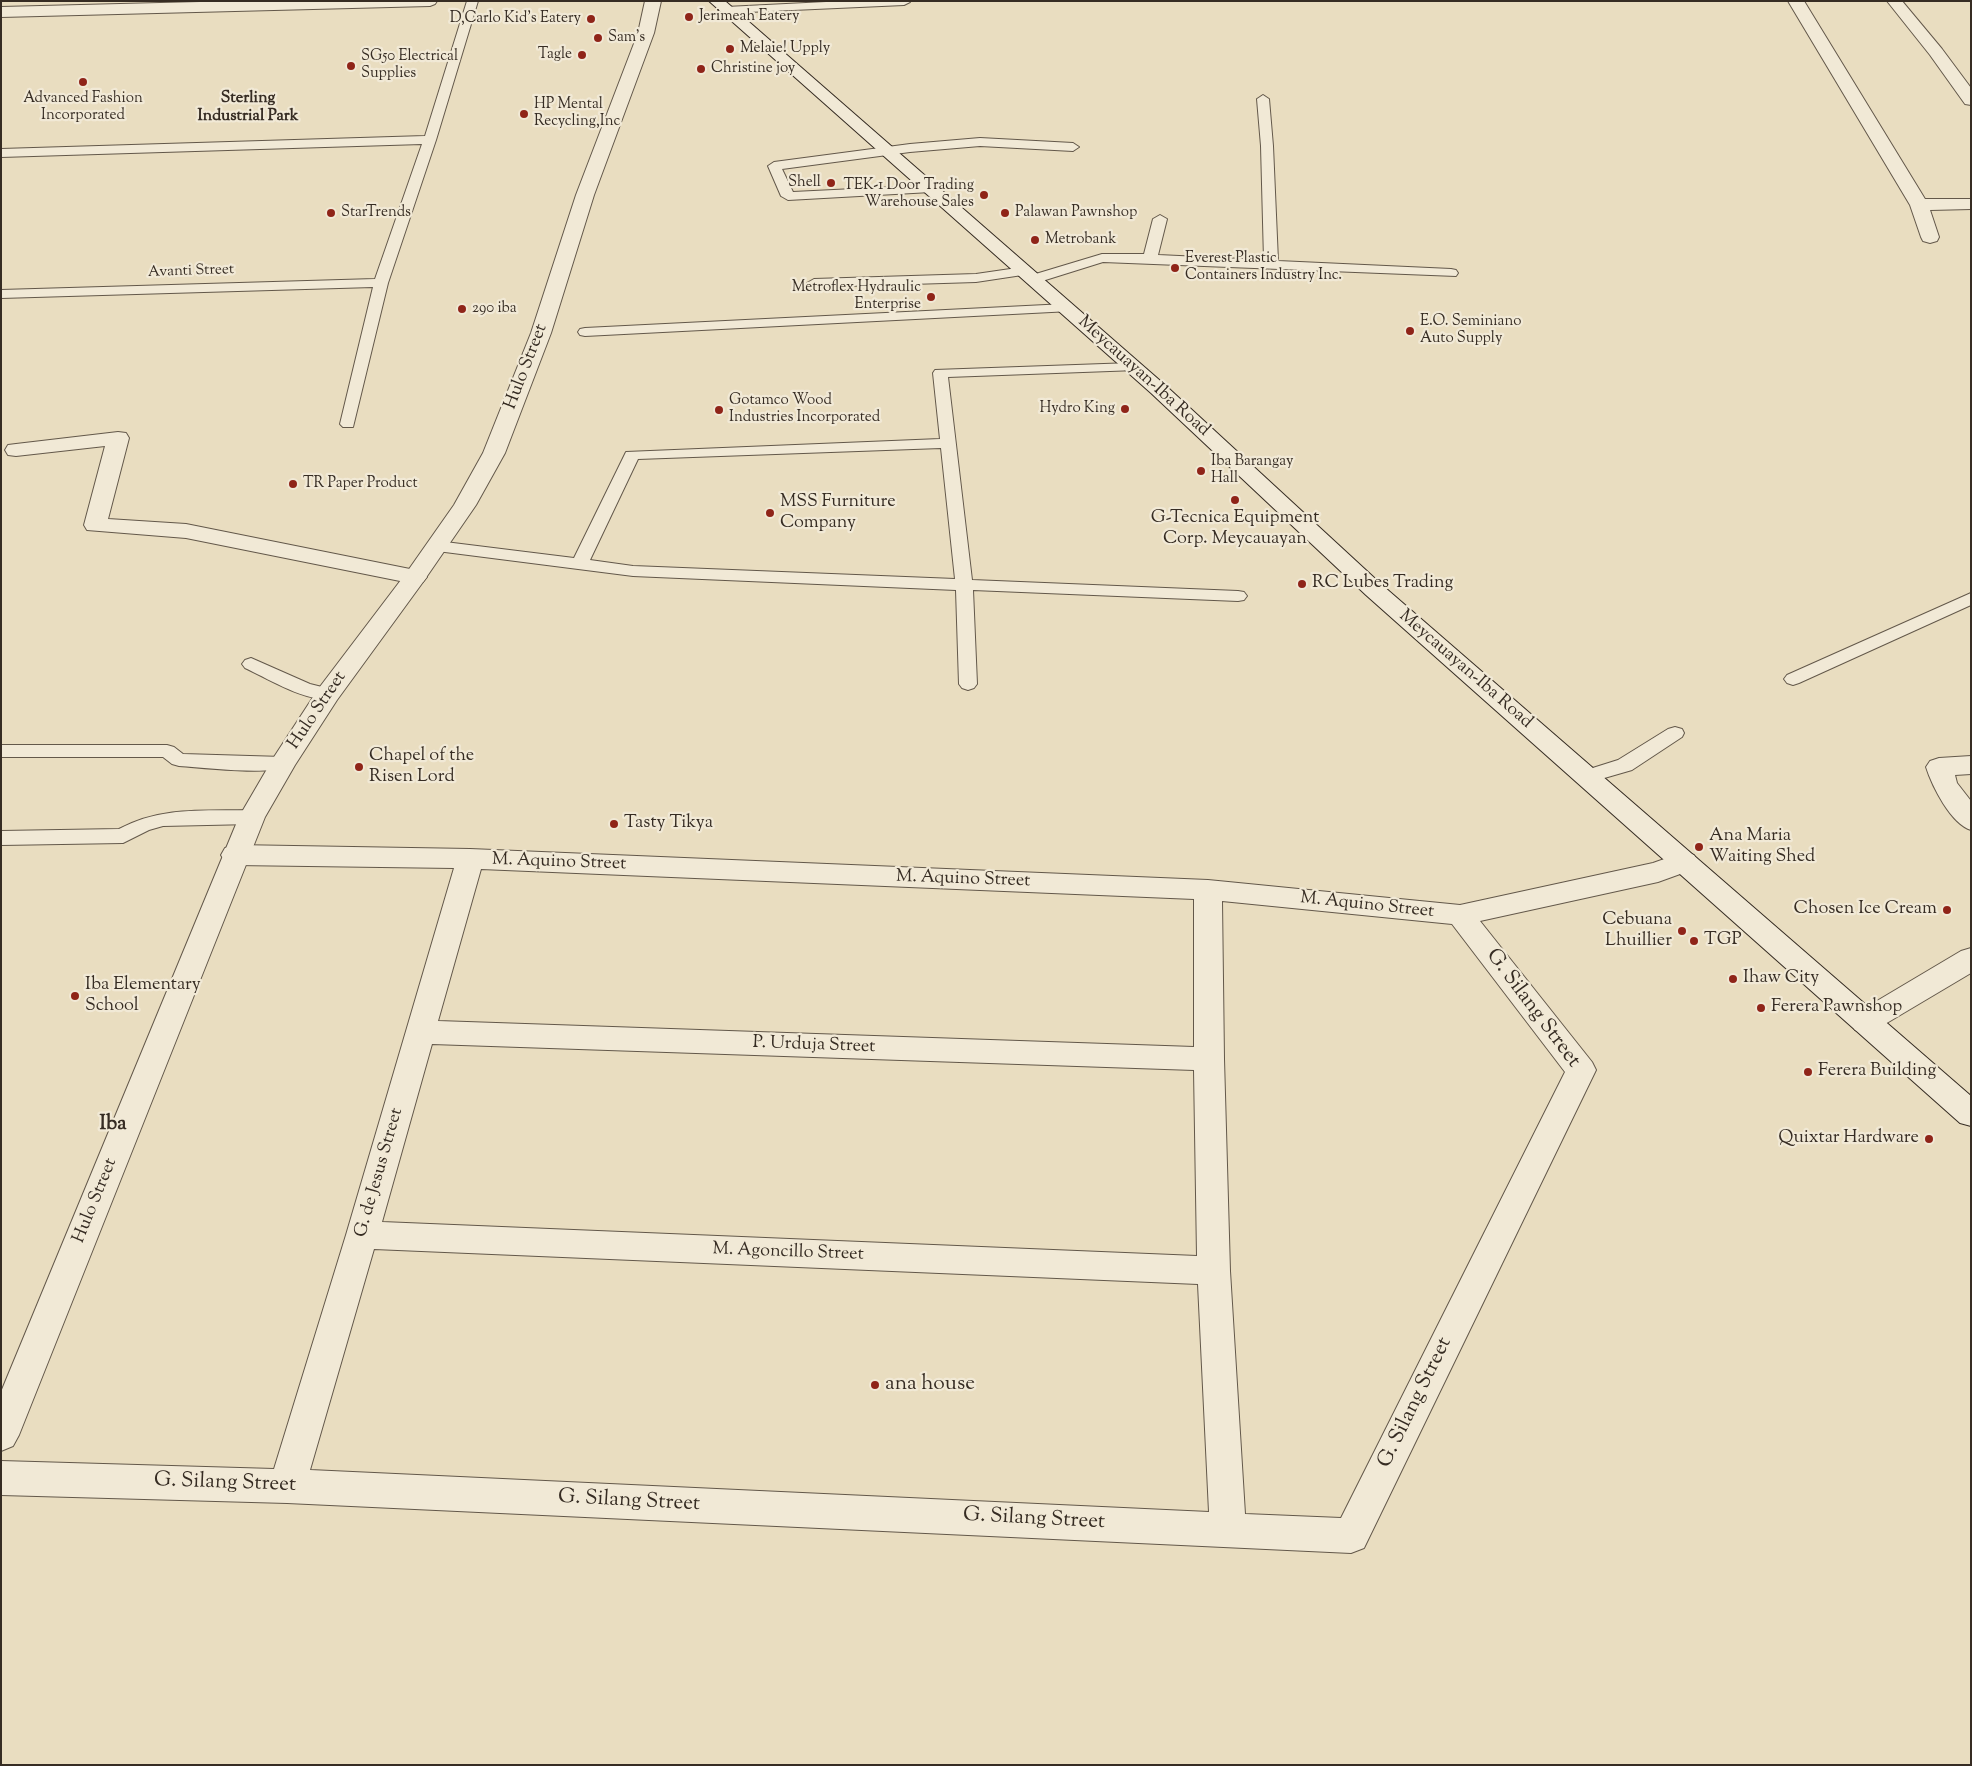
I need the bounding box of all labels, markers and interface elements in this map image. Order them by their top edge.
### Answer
place label: Jerimeah Eatery [699,8,799,26]
place label: D,Carlo Kid's Eatery [450,10,581,28]
marker: Jerimeah Eatery [683,11,695,23]
marker: D,Carlo Kid's Eatery [585,13,597,25]
place label: Sam's [608,29,645,47]
marker: Sam's [592,32,604,44]
place label: Melaie! Upply [740,40,830,58]
marker: Melaie! Upply [724,43,736,55]
place label: Tagle [538,46,572,64]
place label: SG50 Electrical Supplies [361,48,458,83]
marker: Tagle [576,49,588,61]
marker: SG50 Electrical Supplies [345,60,357,72]
place label: Christine joy [711,60,795,78]
marker: Christine joy [695,63,707,75]
marker: Advanced Fashion Incorporated [77,76,89,88]
district label: Sterling Industrial Park [198,89,298,127]
place label: Advanced Fashion Incorporated [23,90,143,125]
place label: HP Mental Recycling,Inc [534,96,620,131]
marker: HP Mental Recycling,Inc [518,108,530,120]
place label: Shell [788,174,821,192]
marker: Shell [825,177,837,189]
place label: TEK-1 Door Trading Warehouse Sales [844,177,974,212]
marker: TEK-1 Door Trading Warehouse Sales [978,189,990,201]
place label: StarTrends [341,204,411,222]
place label: Palawan Pawnshop [1015,204,1137,222]
marker: StarTrends [325,207,337,219]
marker: Palawan Pawnshop [999,207,1011,219]
place label: Metrobank [1045,231,1116,249]
marker: Metrobank [1029,234,1041,246]
place label: Everest Plastic Containers Industry Inc. [1185,250,1342,285]
street label: Avanti Street [148,262,234,282]
marker: Everest Plastic Containers Industry Inc. [1169,262,1181,274]
place label: Metroflex Hydraulic Enterprise [792,279,921,314]
marker: Metroflex Hydraulic Enterprise [925,291,937,303]
place label: 290 iba [472,300,517,318]
marker: 290 iba [456,303,468,315]
street label: Meycauayan-Iba Road [1073,312,1213,442]
place label: E.O. Seminiano Auto Supply [1420,313,1521,348]
street label: Hulo Street [501,321,553,413]
marker: E.O. Seminiano Auto Supply [1404,325,1416,337]
place label: Gotamco Wood Industries Incorporated [729,392,880,427]
place label: Hydro King [1039,400,1115,418]
marker: Hydro King [1119,403,1131,415]
marker: Gotamco Wood Industries Incorporated [713,404,725,416]
place label: Iba Barangay Hall [1211,453,1293,488]
marker: Iba Barangay Hall [1195,465,1207,477]
place label: TR Paper Product [303,475,418,493]
marker: TR Paper Product [287,478,299,490]
place label: MSS Furniture Company [780,492,896,534]
marker: G-Tecnica Equipment Corp. Meycauayan [1229,494,1241,506]
marker: MSS Furniture Company [764,507,776,519]
place label: G-Tecnica Equipment Corp. Meycauayan [1151,508,1319,550]
place label: RC Lubes Trading [1312,573,1453,595]
marker: RC Lubes Trading [1296,578,1308,590]
street label: Meycauayan-Iba Road [1394,606,1536,734]
street label: Hulo Street [284,668,352,754]
place label: Chapel of the Risen Lord [369,746,474,789]
marker: Chapel of the Risen Lord [353,761,365,773]
place label: Tasty Tikya [624,813,713,835]
marker: Tasty Tikya [608,818,620,830]
place label: Ana Maria Waiting Shed [1709,826,1815,869]
marker: Ana Maria Waiting Shed [1693,841,1705,853]
street label: M. Aquino Street [491,850,627,876]
street label: M. Aquino Street [895,867,1031,893]
street label: M. Aquino Street [1299,888,1435,924]
place label: Chosen Ice Cream [1793,899,1937,921]
marker: Chosen Ice Cream [1941,904,1953,916]
place label: Cebuana Lhuillier [1602,910,1672,952]
marker: Cebuana Lhuillier [1676,925,1688,937]
place label: TGP [1704,930,1742,952]
marker: TGP [1688,935,1700,947]
street label: G. Silang Street [1479,945,1585,1073]
place label: Ihaw City [1743,968,1819,990]
marker: Ihaw City [1727,973,1739,985]
place label: Iba Elementary School [85,975,201,1018]
marker: Iba Elementary School [69,990,81,1002]
place label: Ferera Pawnshop [1771,997,1902,1019]
marker: Ferera Pawnshop [1755,1002,1767,1014]
street label: P. Urduja Street [752,1033,876,1059]
place label: Ferera Building [1818,1061,1936,1083]
marker: Ferera Building [1802,1066,1814,1078]
street label: G. de Jesus Street [351,1106,409,1240]
district label: Iba [99,1114,127,1138]
place label: Quixtar Hardware [1778,1128,1919,1150]
marker: Quixtar Hardware [1923,1133,1935,1145]
street label: Hulo Street [69,1155,123,1247]
street label: M. Agoncillo Street [712,1240,864,1266]
street label: G. Silang Street [1374,1334,1458,1472]
place label: ana house [885,1372,975,1398]
marker: ana house [869,1379,881,1391]
street label: G. Silang Street [154,1469,296,1499]
street label: G. Silang Street [557,1486,701,1518]
street label: G. Silang Street [962,1504,1106,1536]

